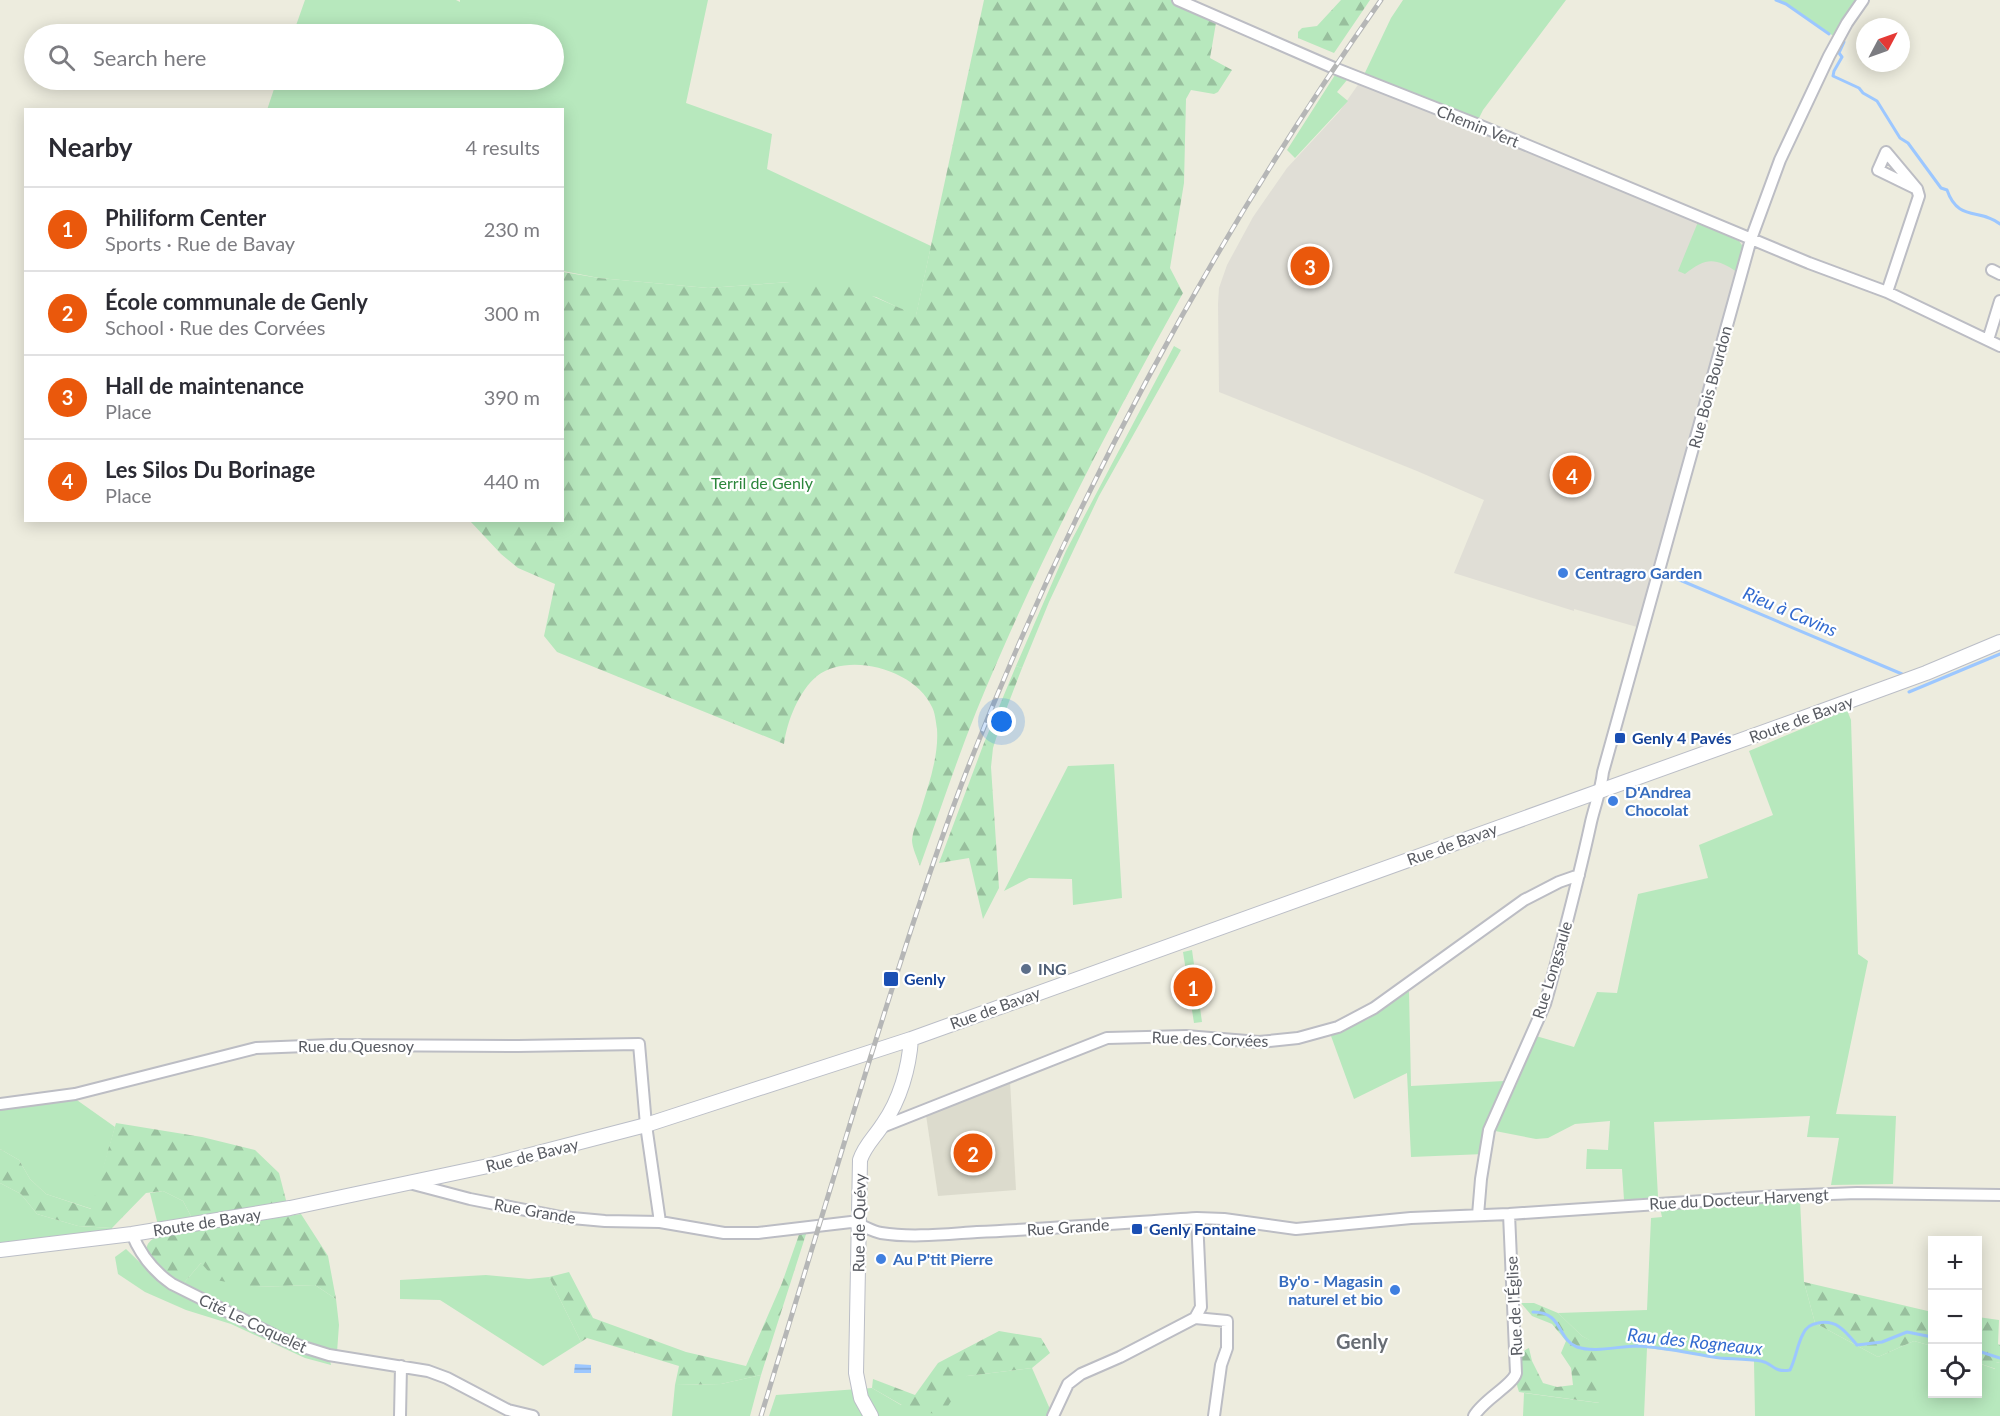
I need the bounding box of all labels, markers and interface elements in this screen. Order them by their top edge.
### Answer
north arrow [1856,18,1910,72]
search box [24,24,564,90]
icon: search [45,41,78,74]
text: Search here [93,44,206,71]
street label: Chemin Vert [1434,100,1522,151]
text: Nearby [48,131,133,163]
text: 4 results [465,135,540,159]
text: Philiform Center [105,204,266,231]
text: 1 [62,217,73,241]
text: 230 m [484,217,540,241]
text: Sports · Rue de Bavay [105,231,295,255]
pin: 3 [1290,244,1330,288]
text: École communale de Genly [105,288,368,315]
text: 2 [62,301,73,325]
text: 300 m [484,301,540,325]
text: School · Rue des Corvées [105,315,325,339]
street label: Rue Bois Bourdon [1684,324,1735,450]
text: Hall de maintenance [105,372,304,399]
text: 3 [62,385,73,409]
text: 390 m [484,385,540,409]
text: Place [105,399,152,423]
pin: 4 [1552,452,1592,498]
text: Les Silos Du Borinage [105,456,315,483]
text: 4 [62,469,73,493]
text: 440 m [484,469,540,493]
park label: Terril de Genly [711,473,814,492]
text: Place [105,483,152,507]
place label: Centragro Garden [1575,563,1702,582]
marker: Centragro Garden [1556,566,1570,580]
water label: Rieu à Cavins [1740,581,1841,641]
street label: Route de Bavay [1746,691,1856,746]
your location [987,707,1016,736]
place label: Genly 4 Pavés [1632,728,1732,747]
marker: Genly 4 Pavés [1613,731,1627,745]
place label: D'Andrea Chocolat [1625,782,1691,819]
marker: D'Andrea Chocolat [1606,794,1620,808]
street label: Rue de Bavay [1404,818,1500,869]
street label: Rue Longsaule [1528,919,1575,1021]
place label: ING [1038,959,1067,978]
marker: ING [1019,962,1033,976]
pin: 1 [1174,964,1212,1010]
place label: Genly [904,969,946,988]
marker: Genly [882,970,900,988]
street label: Rue de Bavay [947,982,1043,1033]
street label: Rue des Corvées [1151,1027,1269,1050]
street label: Rue du Quesnoy [298,1036,415,1055]
pin: 2 [954,1130,992,1176]
street label: Rue de Bavay [484,1134,581,1175]
street label: Rue de Quévy [848,1173,869,1273]
street label: Rue du Docteur Harvengt [1649,1184,1829,1213]
street label: Rue Grande [493,1194,577,1227]
street label: Route de Bavay [151,1203,263,1239]
street label: Rue Grande [1026,1214,1110,1239]
place label: Genly Fontaine [1149,1219,1257,1238]
marker: Genly Fontaine [1130,1222,1144,1236]
map controls [1928,1236,1982,1398]
button: + [1928,1236,1982,1290]
place label: Au P'tit Pierre [892,1249,993,1268]
marker: Au P'tit Pierre [874,1252,888,1266]
street label: Rue de l'Église [1501,1256,1526,1356]
place label: By'o - Magasin naturel et bio [1279,1271,1383,1308]
marker: By'o - Magasin naturel et bio [1388,1283,1402,1297]
street label: Cité Le Coquelet [196,1289,310,1356]
button: − [1928,1290,1982,1344]
water label: Rau des Rogneaux [1626,1323,1764,1359]
district label: Genly [1336,1329,1388,1353]
button: locate [1928,1344,1982,1398]

